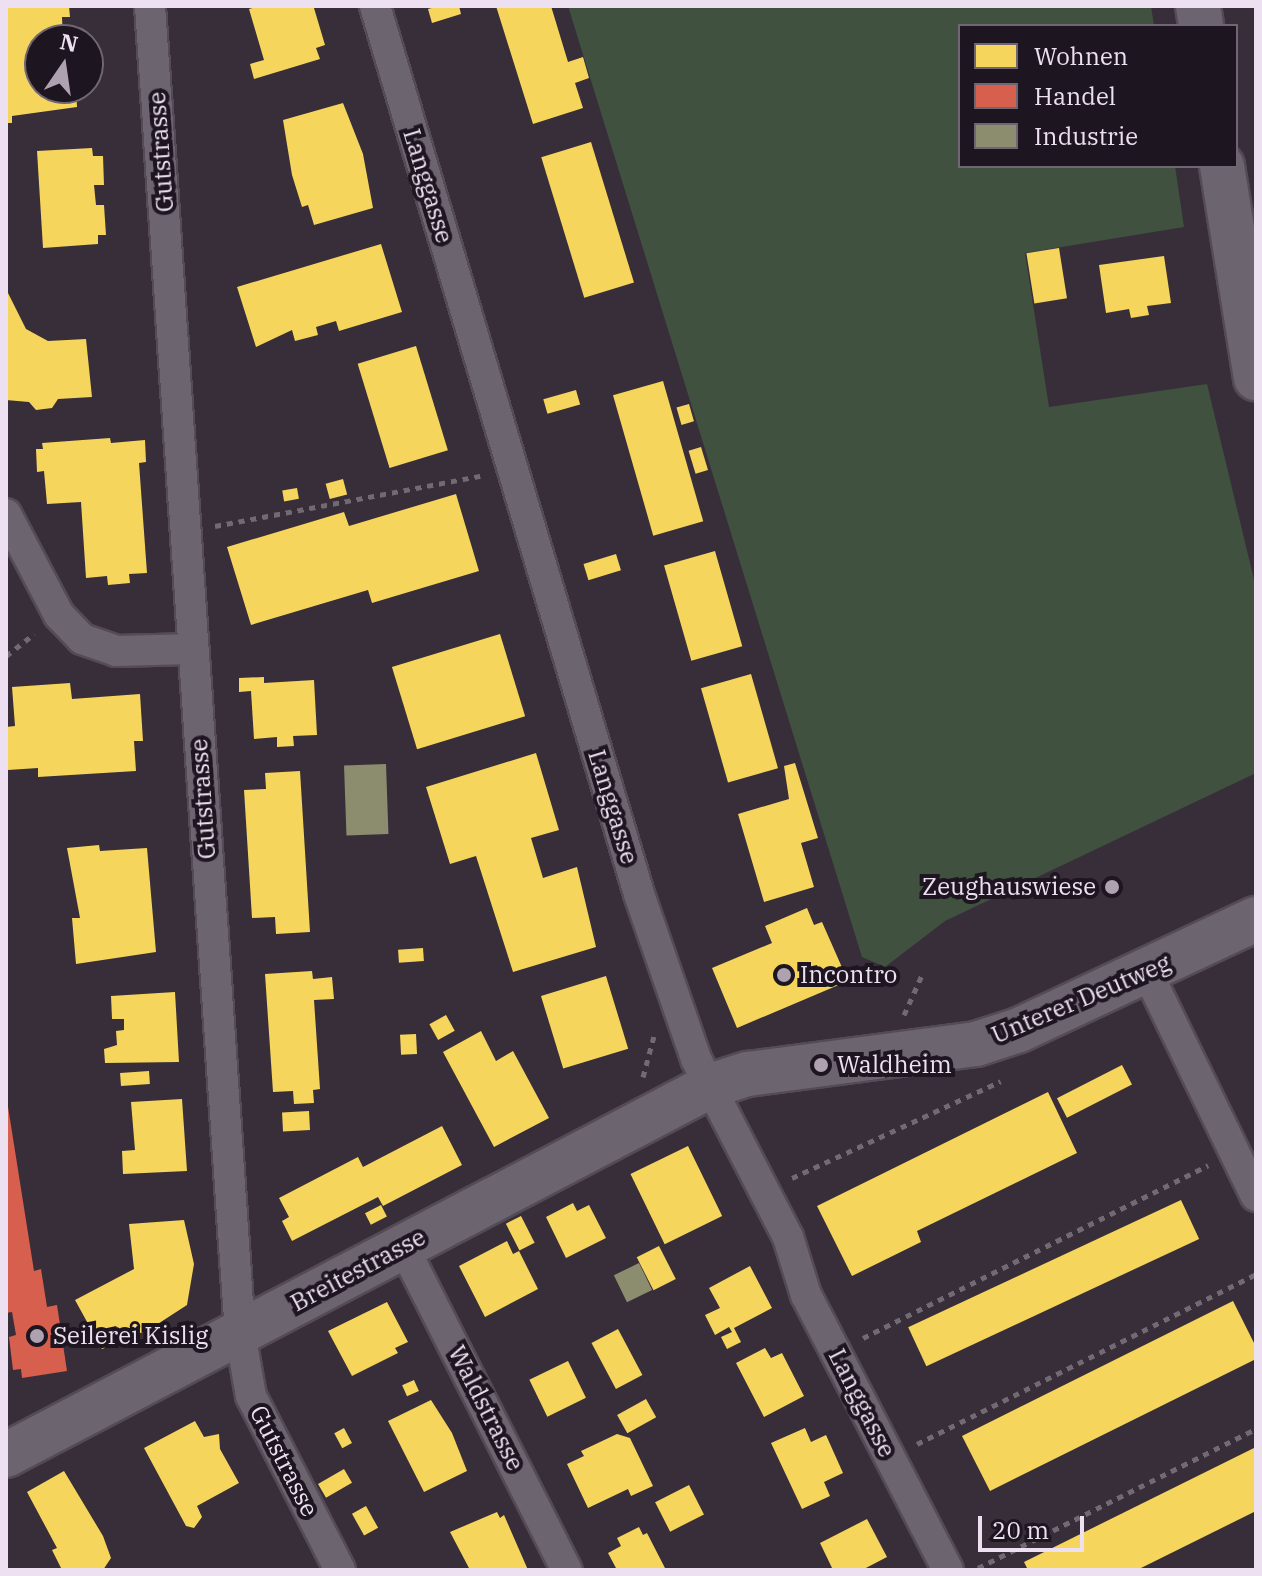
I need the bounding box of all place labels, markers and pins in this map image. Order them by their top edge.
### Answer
place label: Zeughauswiese [922,873,1096,901]
marker: Zeughauswiese [1103,878,1121,896]
place label: Incontro [800,961,897,989]
marker: Incontro [775,966,793,984]
place label: Waldheim [837,1051,952,1079]
marker: Waldheim [812,1056,830,1074]
place label: Seilerei Kislig [53,1322,208,1350]
marker: Seilerei Kislig [28,1327,46,1345]

